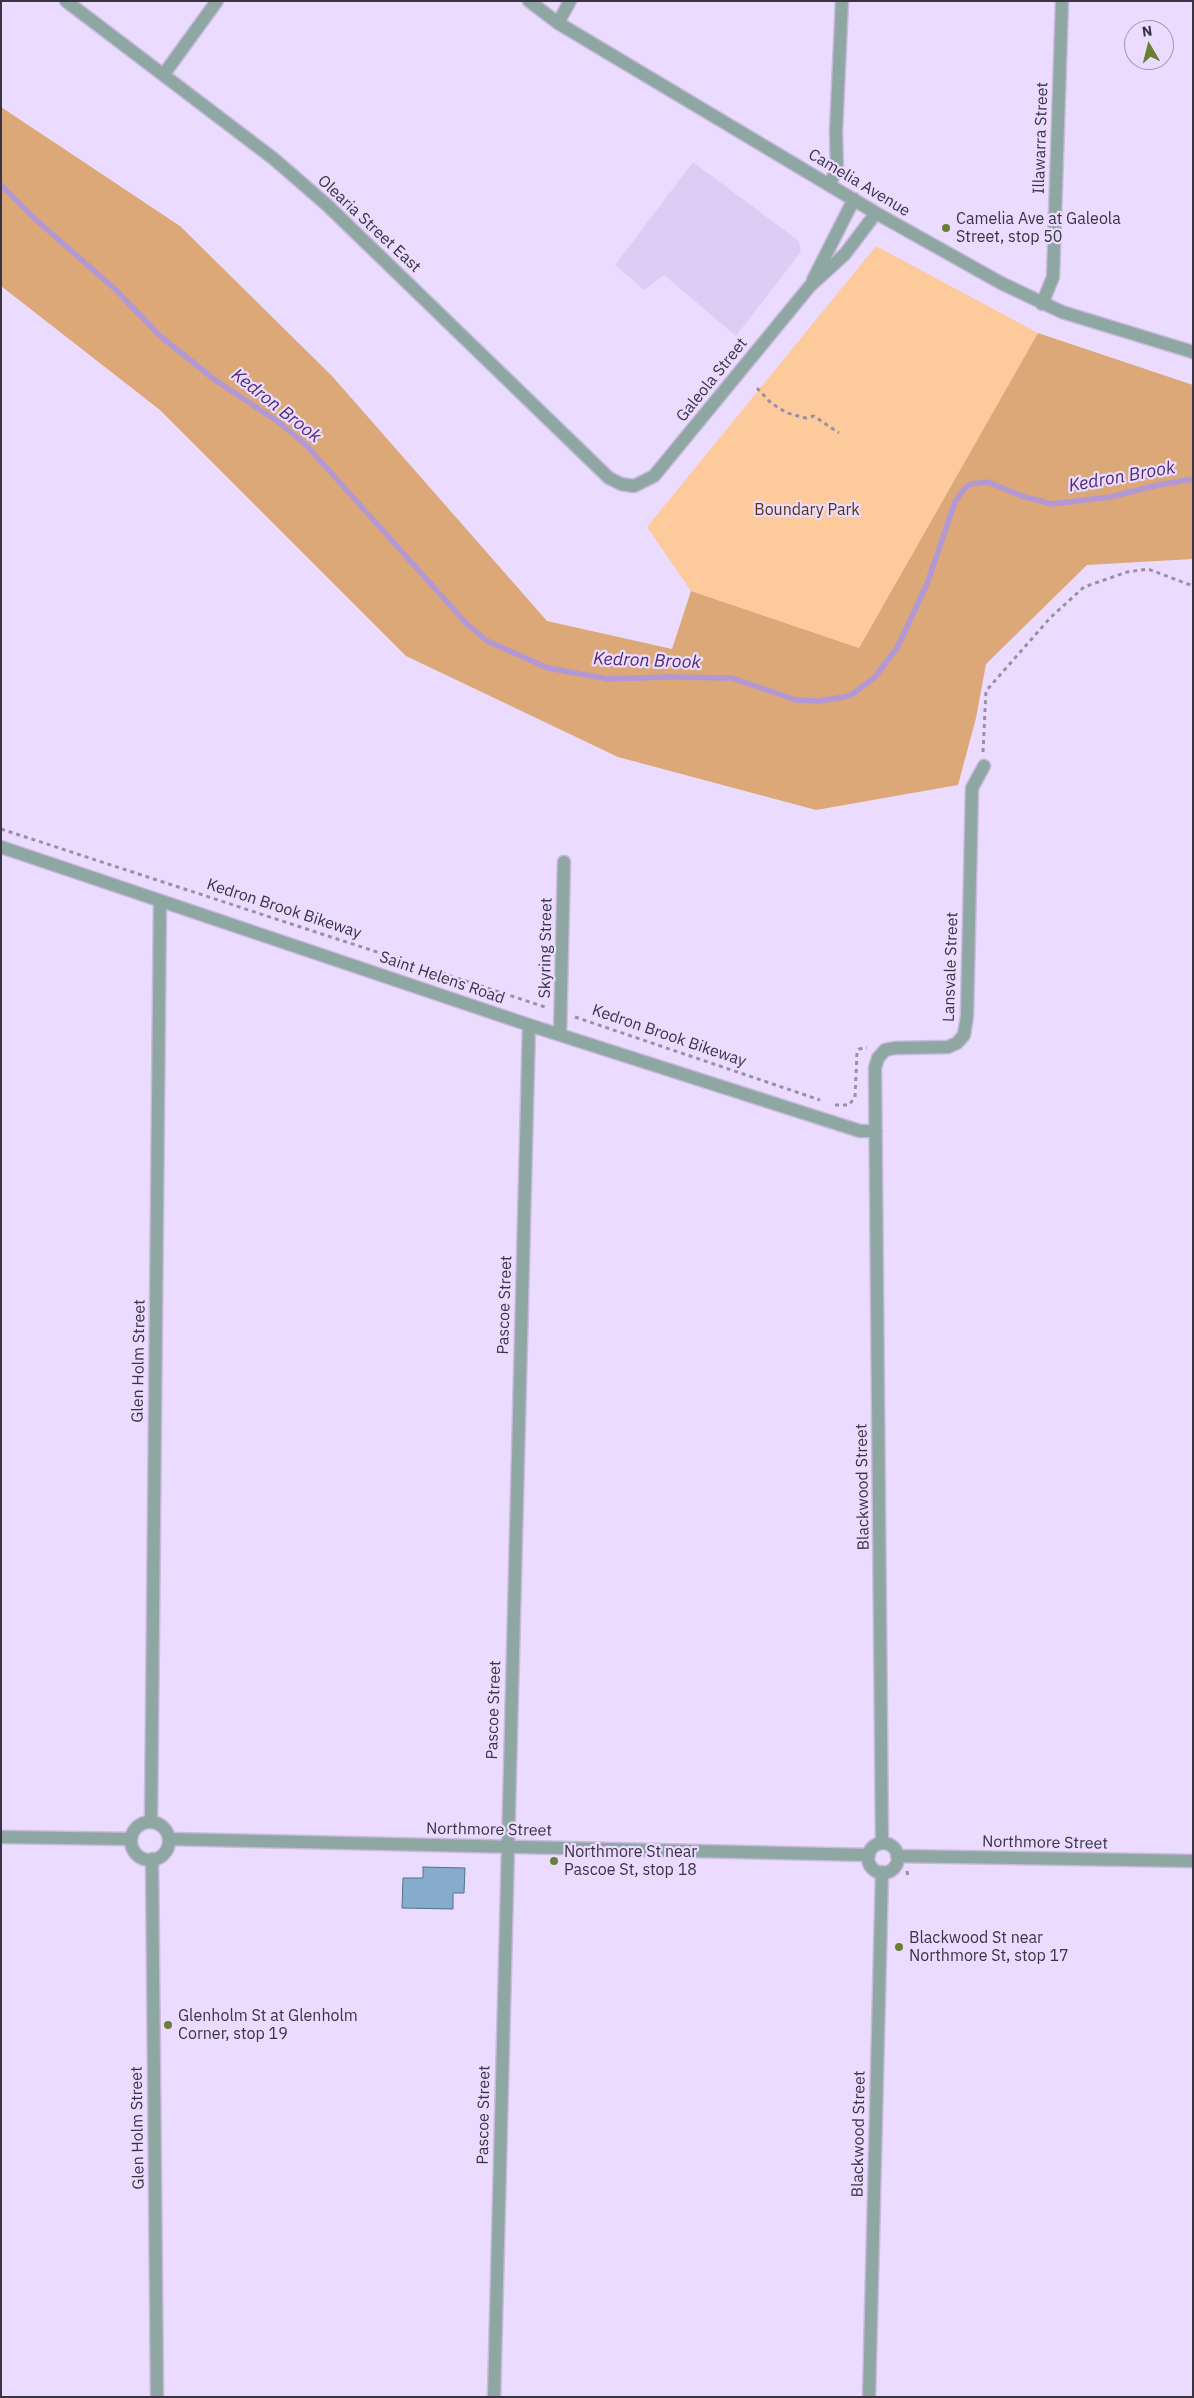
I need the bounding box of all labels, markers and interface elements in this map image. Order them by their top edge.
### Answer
north arrow [1124,20,1174,70]
text: N [1141,22,1153,41]
street label: Illawarra Street [1029,82,1053,194]
street label: Camelia Avenue [805,145,913,221]
street label: Olearia Street East [313,171,425,277]
place label: Camelia Ave at Galeola Street, stop 50 [956,209,1121,247]
marker: Camelia Ave at Galeola Street, stop 50 [940,222,952,234]
street label: Galeola Street [672,334,752,426]
water label: Kedron Brook [227,364,325,448]
water label: Kedron Brook [1067,457,1177,497]
park label: Boundary Park [754,500,860,520]
water label: Kedron Brook [593,648,701,674]
street label: Kedron Brook Bikeway [204,875,364,943]
street label: Skyring Street [536,897,556,999]
street label: Lansvale Street [939,912,963,1022]
street label: Saint Helens Road [377,948,507,1008]
street label: Kedron Brook Bikeway [589,1001,749,1071]
street label: Pascoe Street [494,1255,516,1355]
street label: Glen Holm Street [128,1299,150,1423]
street label: Blackwood Street [852,1423,874,1551]
street label: Pascoe Street [483,1660,505,1760]
street label: Northmore Street [426,1819,552,1841]
street label: Northmore Street [982,1832,1108,1854]
place label: Northmore St near Pascoe St, stop 18 [564,1842,697,1880]
marker: Northmore St near Pascoe St, stop 18 [548,1855,560,1867]
place label: Blackwood St near Northmore St, stop 17 [909,1928,1069,1966]
marker: Blackwood St near Northmore St, stop 17 [893,1941,905,1953]
place label: Glenholm St at Glenholm Corner, stop 19 [178,2006,358,2044]
marker: Glenholm St at Glenholm Corner, stop 19 [162,2019,174,2031]
street label: Pascoe Street [474,2065,494,2165]
street label: Glen Holm Street [127,2066,149,2190]
street label: Blackwood Street [848,2070,870,2198]

